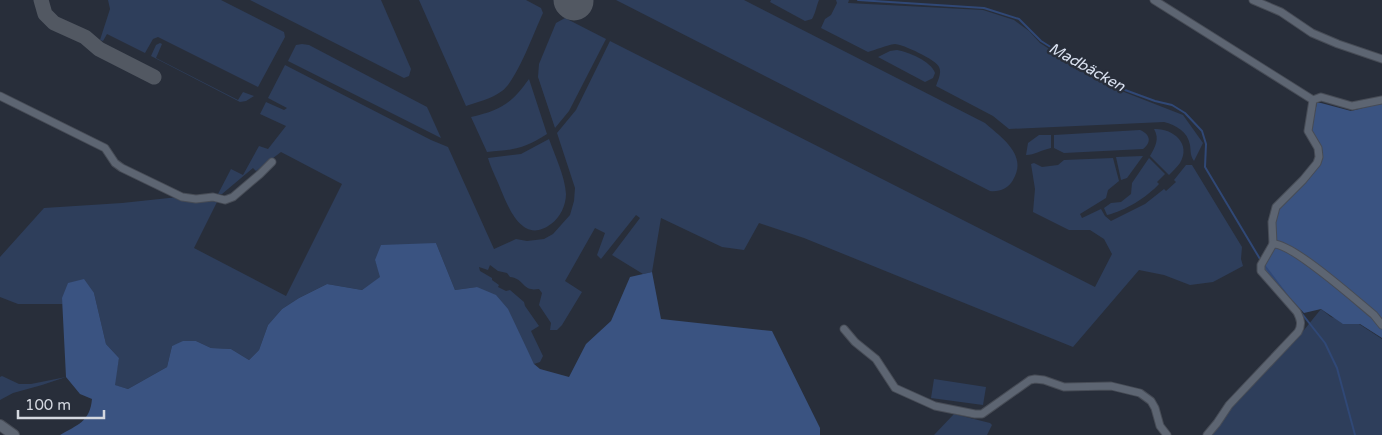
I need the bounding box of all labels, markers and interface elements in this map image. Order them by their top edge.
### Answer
water label: Madbäcken [1046,39,1129,96]
scale bar [18,388,104,420]
text: 100 m [25,396,71,414]

